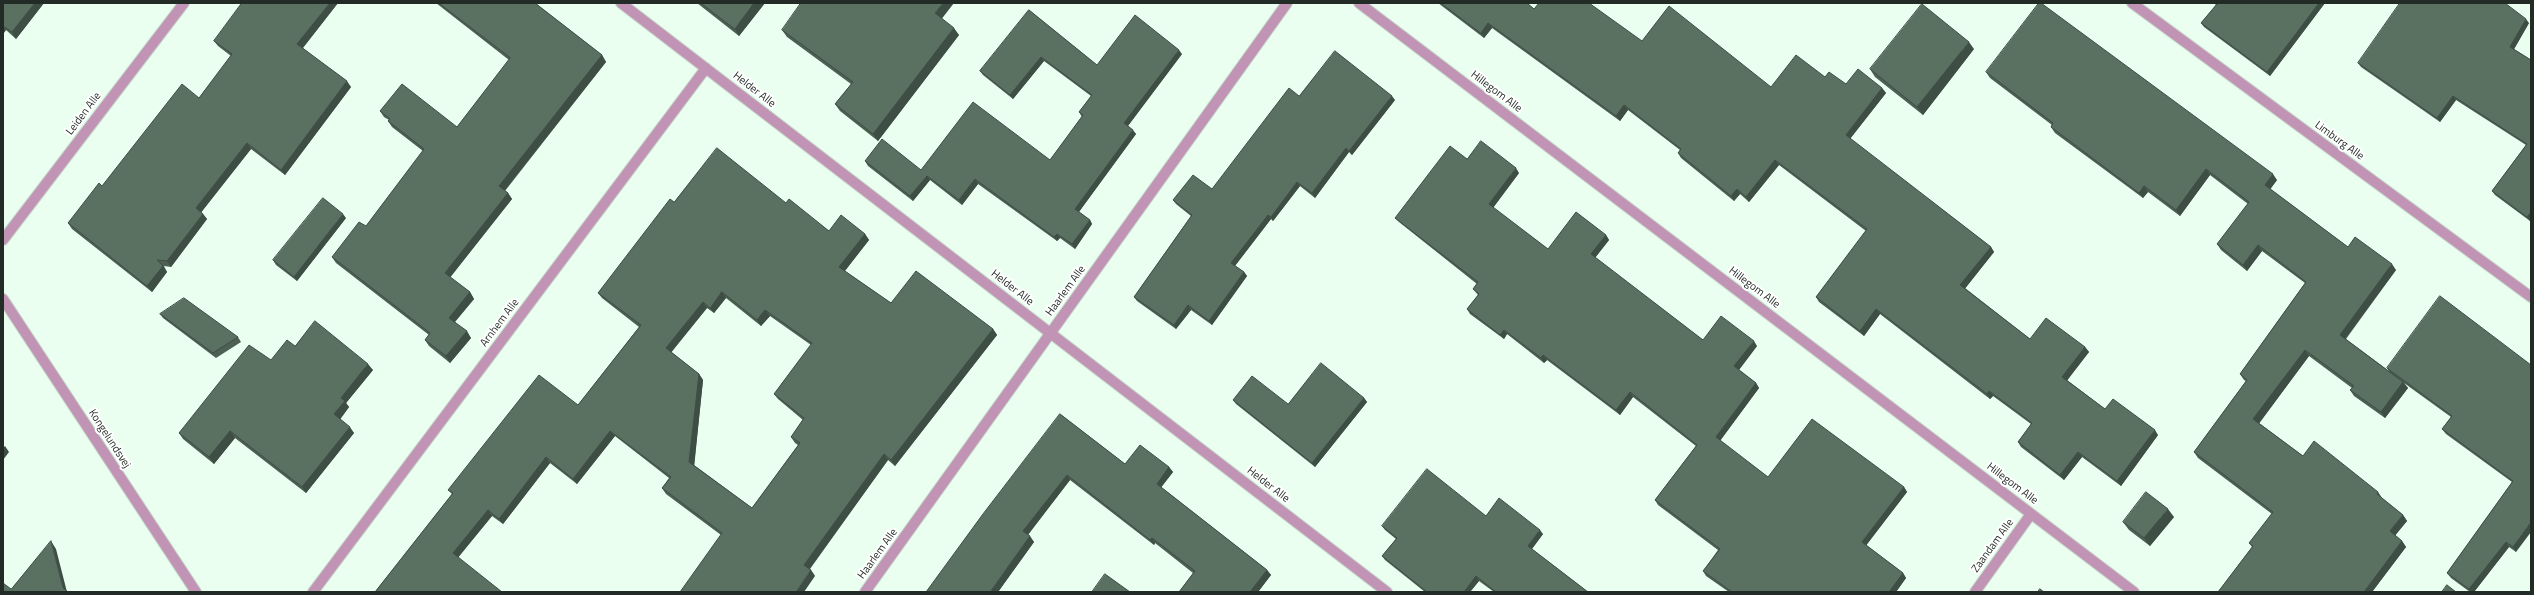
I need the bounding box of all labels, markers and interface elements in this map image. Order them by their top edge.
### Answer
street label: Hillegom Alle [1468,68,1524,116]
street label: Helder Alle [730,69,778,111]
street label: Leiden Alle [64,90,104,138]
street label: Limburg Alle [2312,119,2366,163]
street label: Haarlem Alle [1043,263,1089,319]
street label: Hillegom Alle [1726,264,1782,312]
street label: Helder Alle [988,267,1036,309]
street label: Arnhem Alle [478,296,522,350]
street label: Kongelundsvej [85,407,133,471]
street label: Hillegom Alle [1984,460,2040,508]
street label: Helder Alle [1244,464,1292,506]
street label: Zaandam Alle [1969,517,2017,575]
street label: Haarlem Alle [855,526,901,582]

